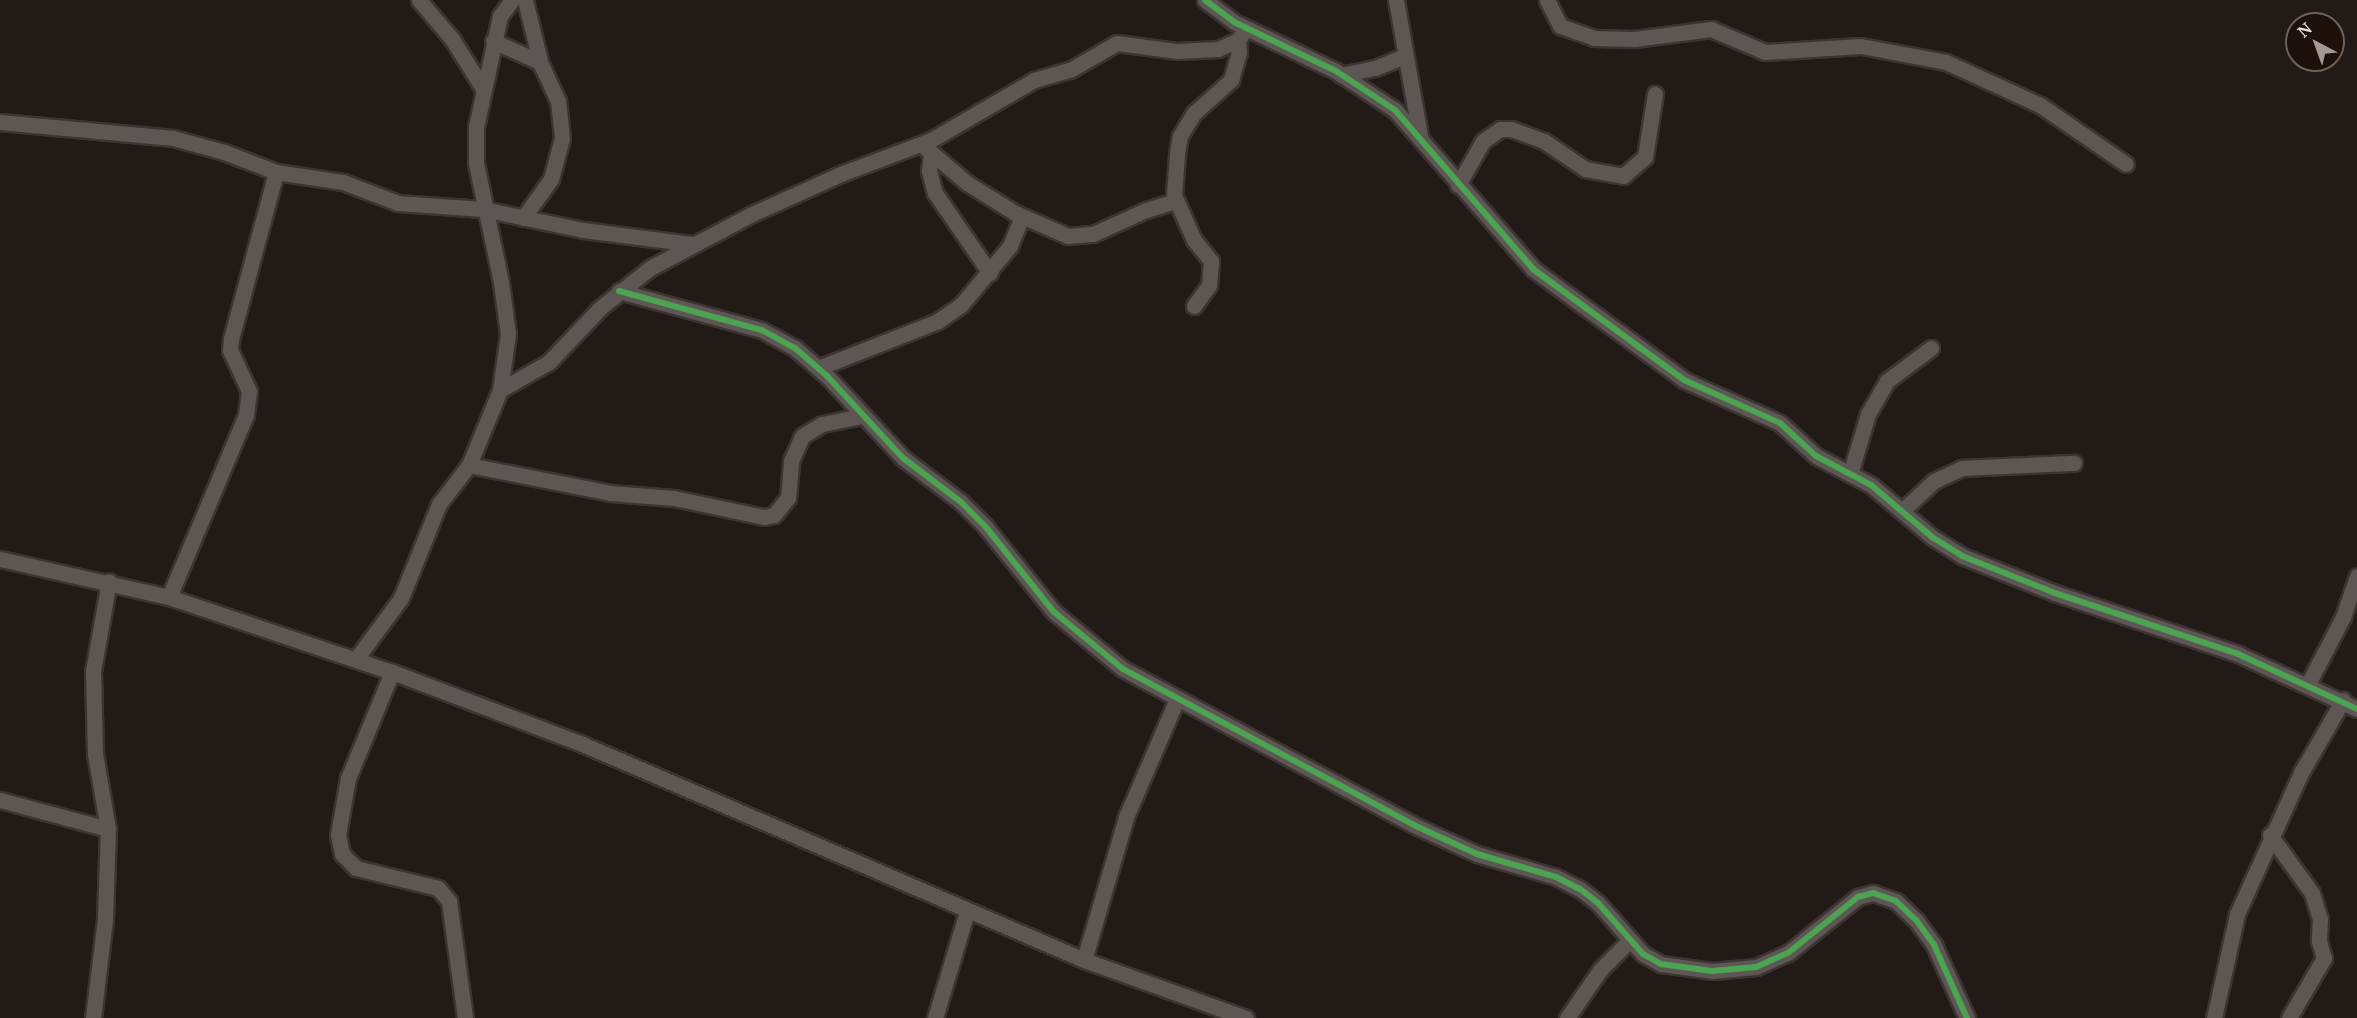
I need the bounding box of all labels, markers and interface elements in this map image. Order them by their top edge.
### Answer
north arrow [2285,12,2345,72]
text: N [2293,17,2316,42]

